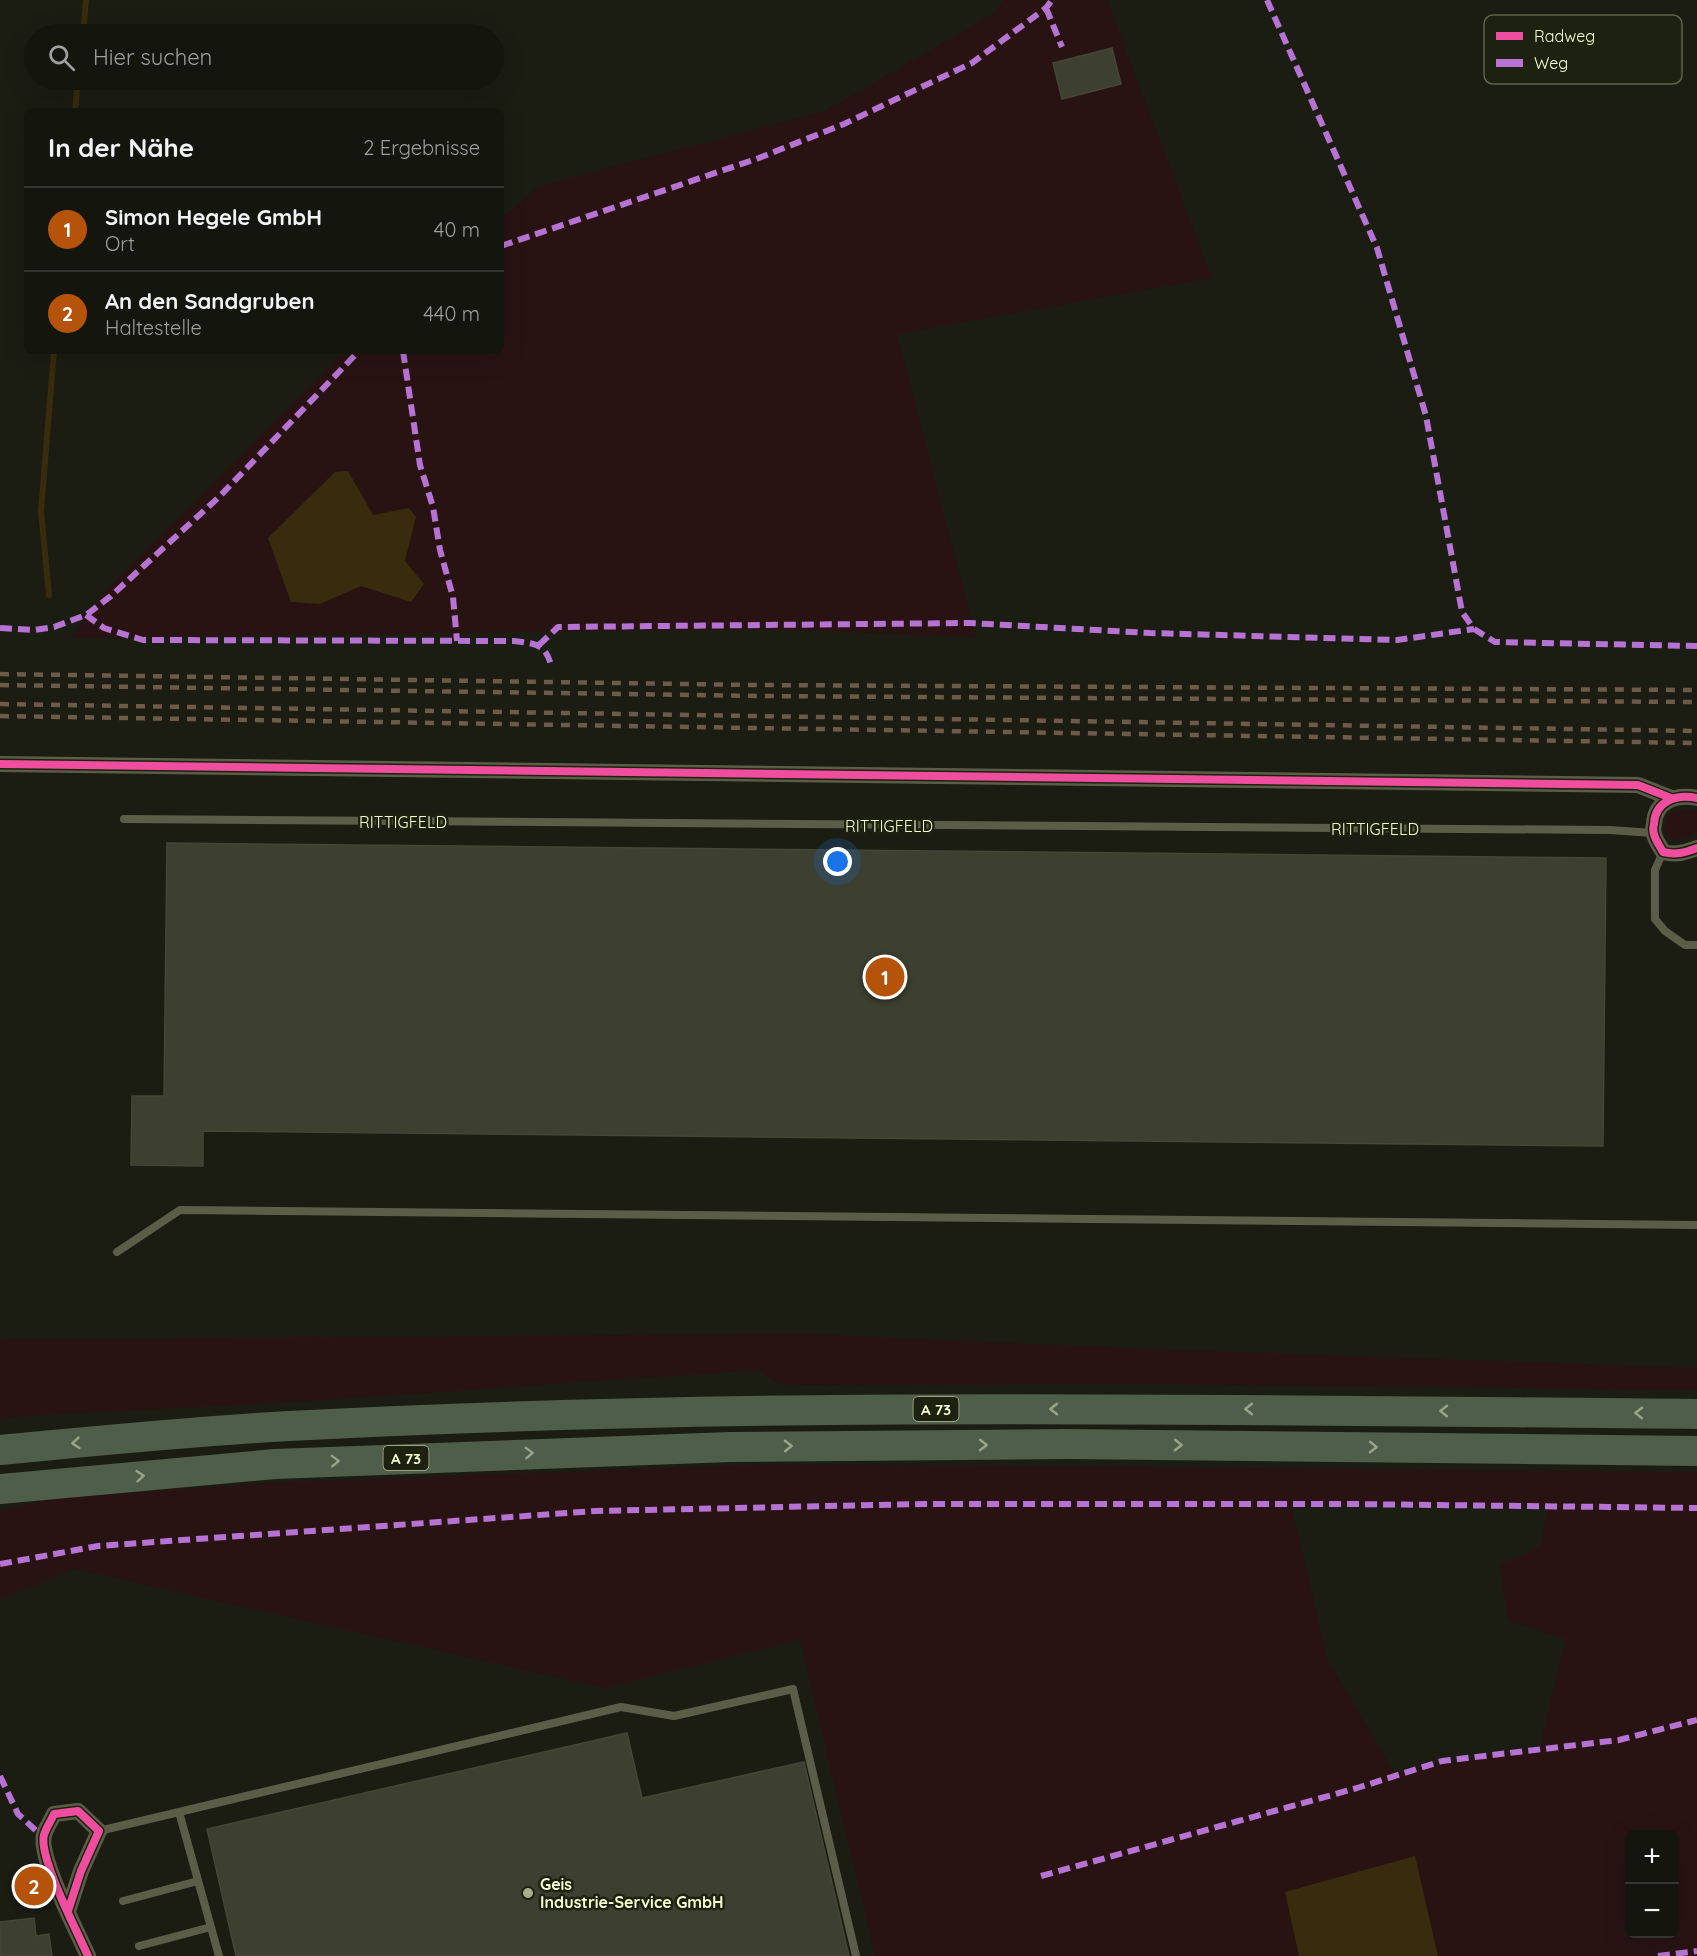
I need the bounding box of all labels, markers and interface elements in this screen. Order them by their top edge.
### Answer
legend [1484,15,1682,84]
search box [24,24,504,90]
text: Radweg [1534,26,1595,46]
icon: search [45,41,78,74]
text: Hier suchen [93,43,212,71]
text: Weg [1534,53,1568,73]
text: In der Nähe [48,131,194,164]
text: 2 Ergebnisse [363,135,480,160]
text: Simon Hegele GmbH [105,203,322,231]
text: 1 [64,217,71,242]
text: 40 m [434,217,480,242]
text: Ort [105,231,135,256]
text: An den Sandgruben [105,287,315,315]
text: 2 [62,301,73,326]
text: 440 m [423,301,480,326]
text: Haltestelle [105,315,202,340]
street label: RITTIGFELD [359,812,447,832]
street label: RITTIGFELD [845,816,933,836]
street label: RITTIGFELD [1331,819,1419,839]
your location [823,847,852,876]
pin: 1 [866,954,904,1000]
road number: A 73 [914,1397,958,1421]
one-way arrow [1049,1403,1058,1415]
one-way arrow [1244,1403,1253,1415]
one-way arrow [1439,1405,1448,1417]
one-way arrow [1634,1407,1643,1419]
one-way arrow [72,1436,81,1449]
one-way arrow [979,1438,988,1451]
one-way arrow [1174,1439,1183,1451]
one-way arrow [784,1440,793,1452]
one-way arrow [1369,1441,1378,1453]
road number: A 73 [384,1446,428,1470]
one-way arrow [525,1447,534,1459]
one-way arrow [330,1455,339,1468]
one-way arrow [136,1470,145,1483]
map controls [1625,1830,1679,1938]
button: + [1625,1830,1679,1884]
pin: 2 [15,1864,54,1908]
place label: Geis Industrie-Service GmbH [540,1874,724,1912]
button: − [1625,1884,1679,1938]
marker: Geis Industrie-Service GmbH [521,1886,535,1900]

